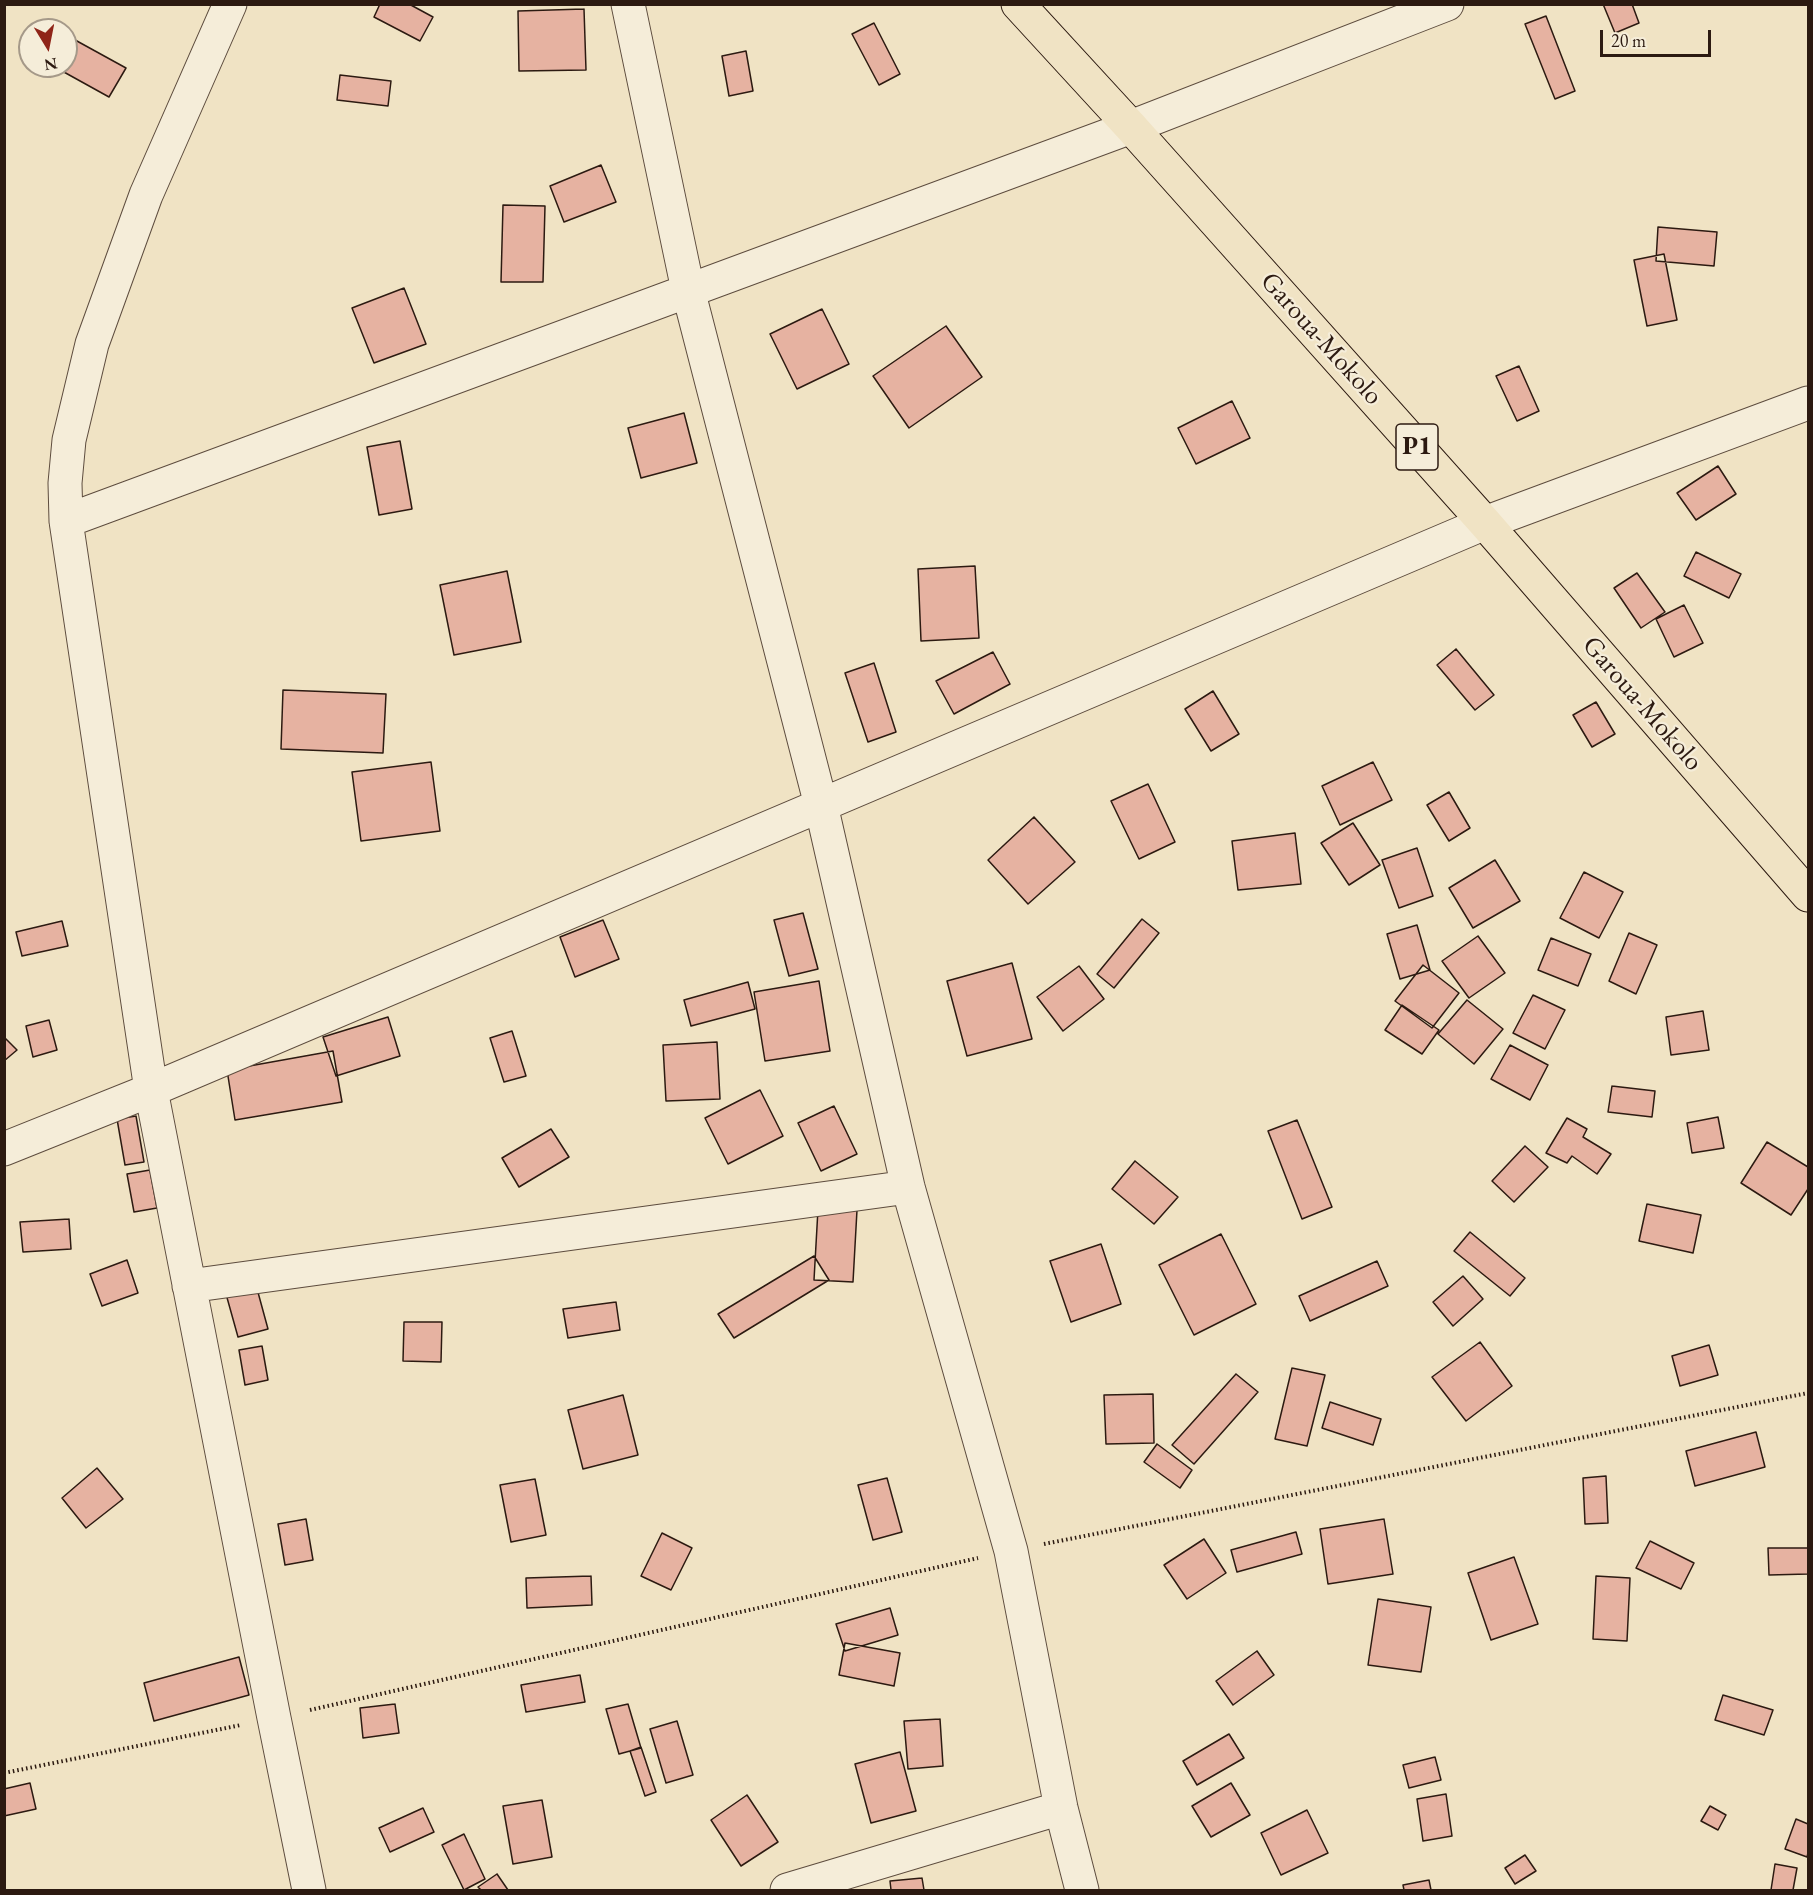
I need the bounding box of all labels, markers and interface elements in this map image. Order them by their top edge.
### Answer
north arrow [18,18,78,78]
scale bar [1603,18,1714,56]
text: 20 m [1611,29,1646,52]
text: N [43,53,59,76]
street label: Garoua-Mokolo [1253,266,1389,412]
road number: P1 [1396,424,1438,470]
street label: Garoua-Mokolo [1575,630,1709,778]

